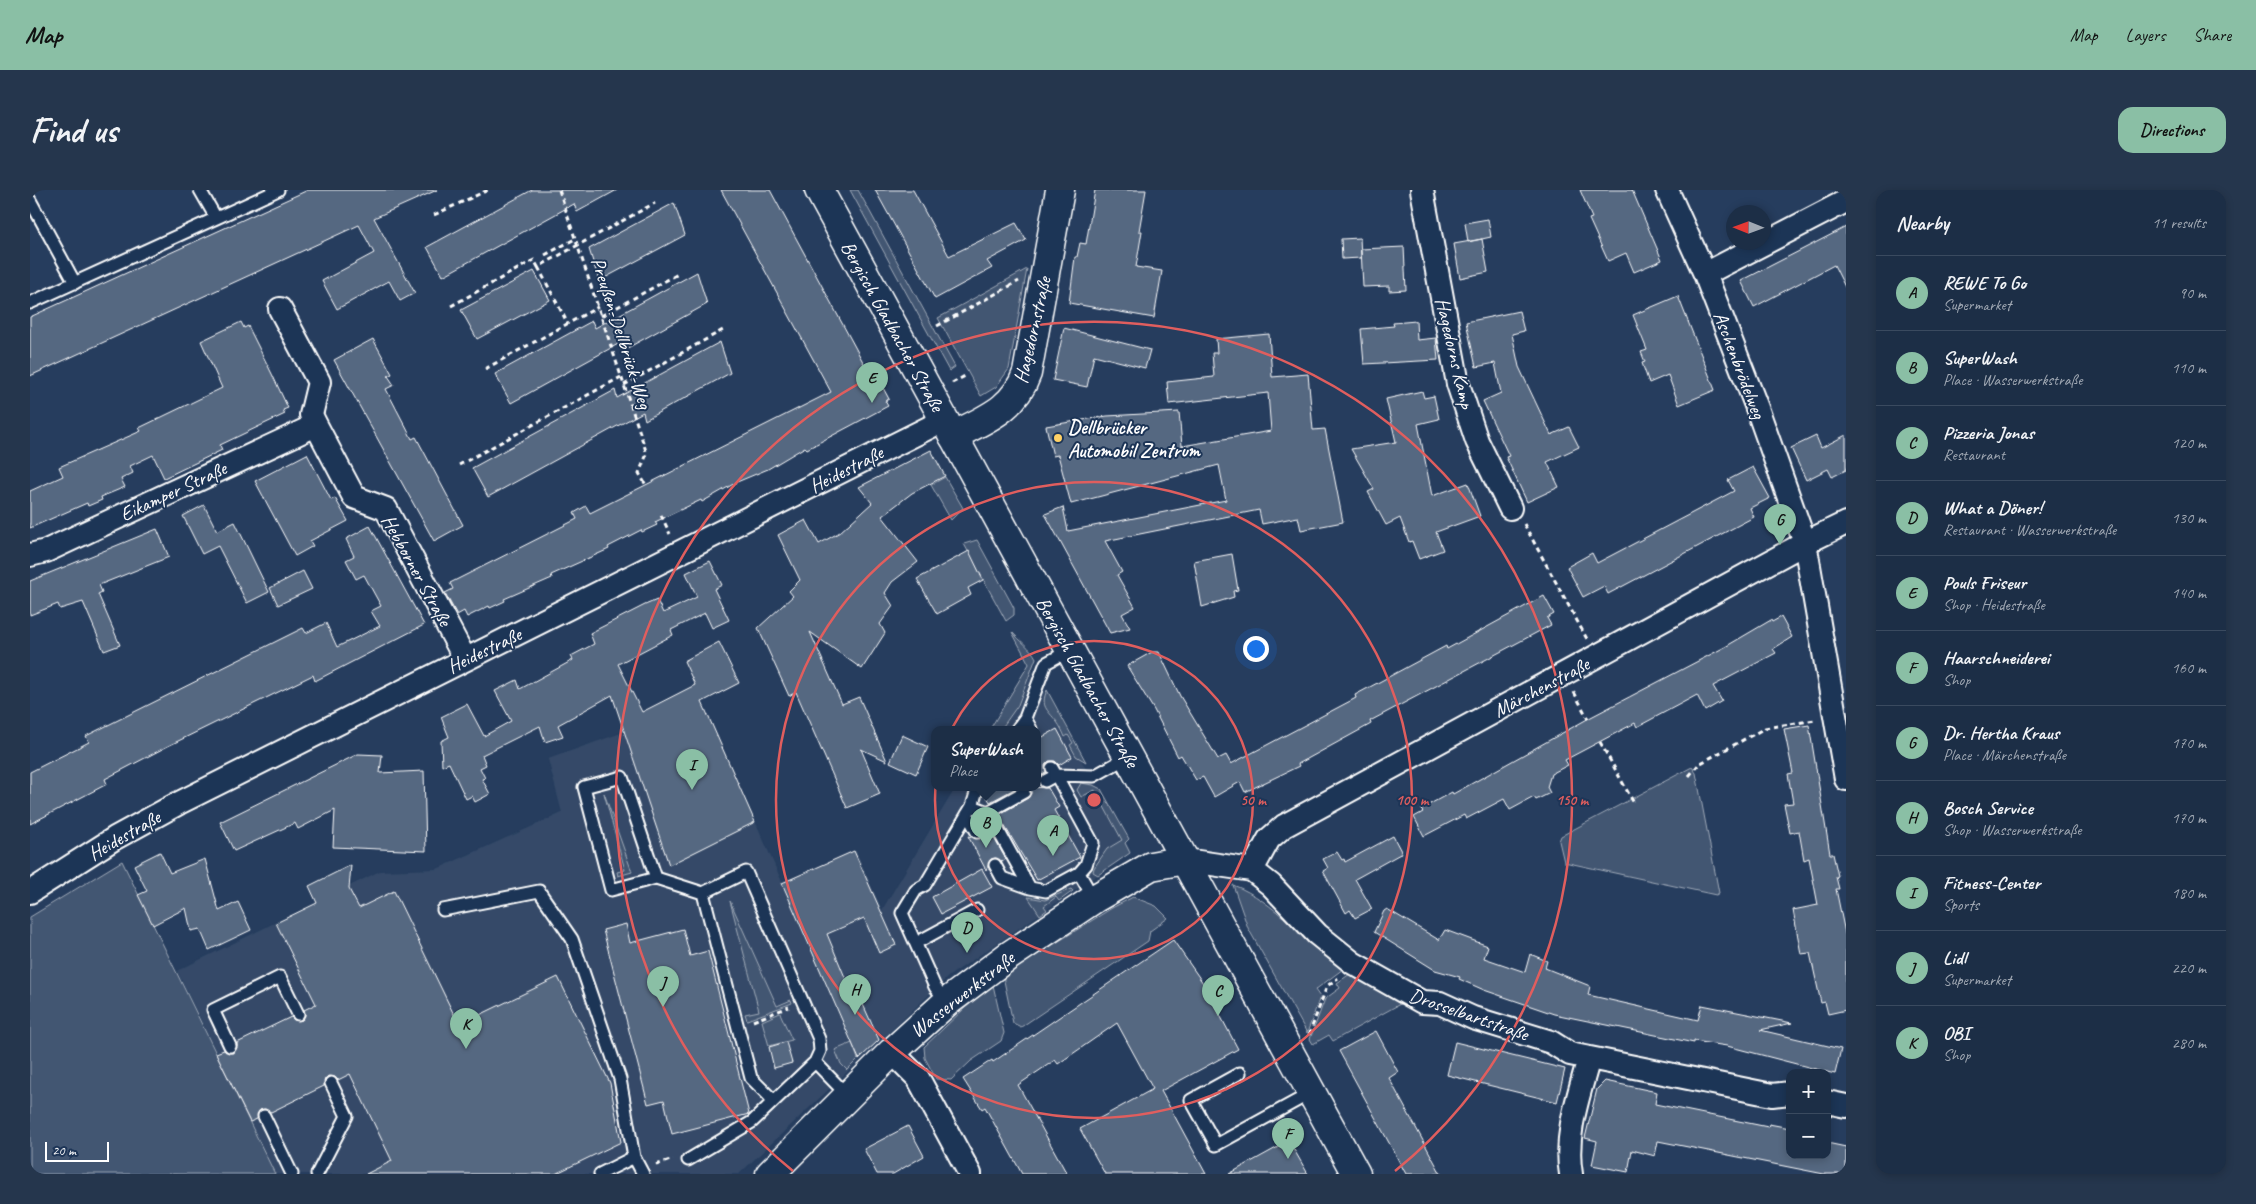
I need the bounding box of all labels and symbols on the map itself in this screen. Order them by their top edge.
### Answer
north arrow [1726,205,1771,250]
street label: Bergisch Gladbacher Straße [835,237,951,417]
street label: Preußen-Dellbrück-Weg [585,254,658,413]
street label: Hagedornstraße [1008,273,1057,386]
street label: Hagedorns Kamp [1430,295,1480,412]
street label: Aschenbrödelweg [1708,308,1772,423]
pin: E [856,362,888,403]
place label: Dellbrücker Automobil Zentrum [1068,415,1201,463]
marker: Dellbrücker Automobil Zentrum [1052,432,1064,444]
street label: Heidestraße [805,440,889,499]
street label: Eikamper Straße [116,455,232,527]
pin: G [1764,504,1796,545]
street label: Hebborner Straße [376,510,458,632]
street label: Bergisch Gladbacher Straße [1030,593,1146,773]
street label: Heidestraße [443,621,527,679]
your location [1243,636,1269,662]
street label: Märchenstraße [1489,651,1595,723]
pin: I [676,749,708,790]
centre of rings [1085,791,1103,809]
text: 50 m [1240,791,1267,810]
text: 100 m [1396,791,1430,810]
text: 150 m [1556,791,1590,810]
street label: Heidestraße [84,804,166,866]
pin: B [970,807,1002,848]
pin: A [1037,815,1069,856]
pin: D [951,912,983,953]
street label: Wasserwerkstraße [905,945,1021,1043]
pin: J [647,966,679,1007]
pin: H [839,974,871,1015]
pin: C [1202,975,1234,1016]
street label: Drosselbartstraße [1406,982,1533,1047]
pin: K [450,1008,482,1049]
pin: F [1272,1118,1304,1159]
scale bar [45,1139,109,1162]

